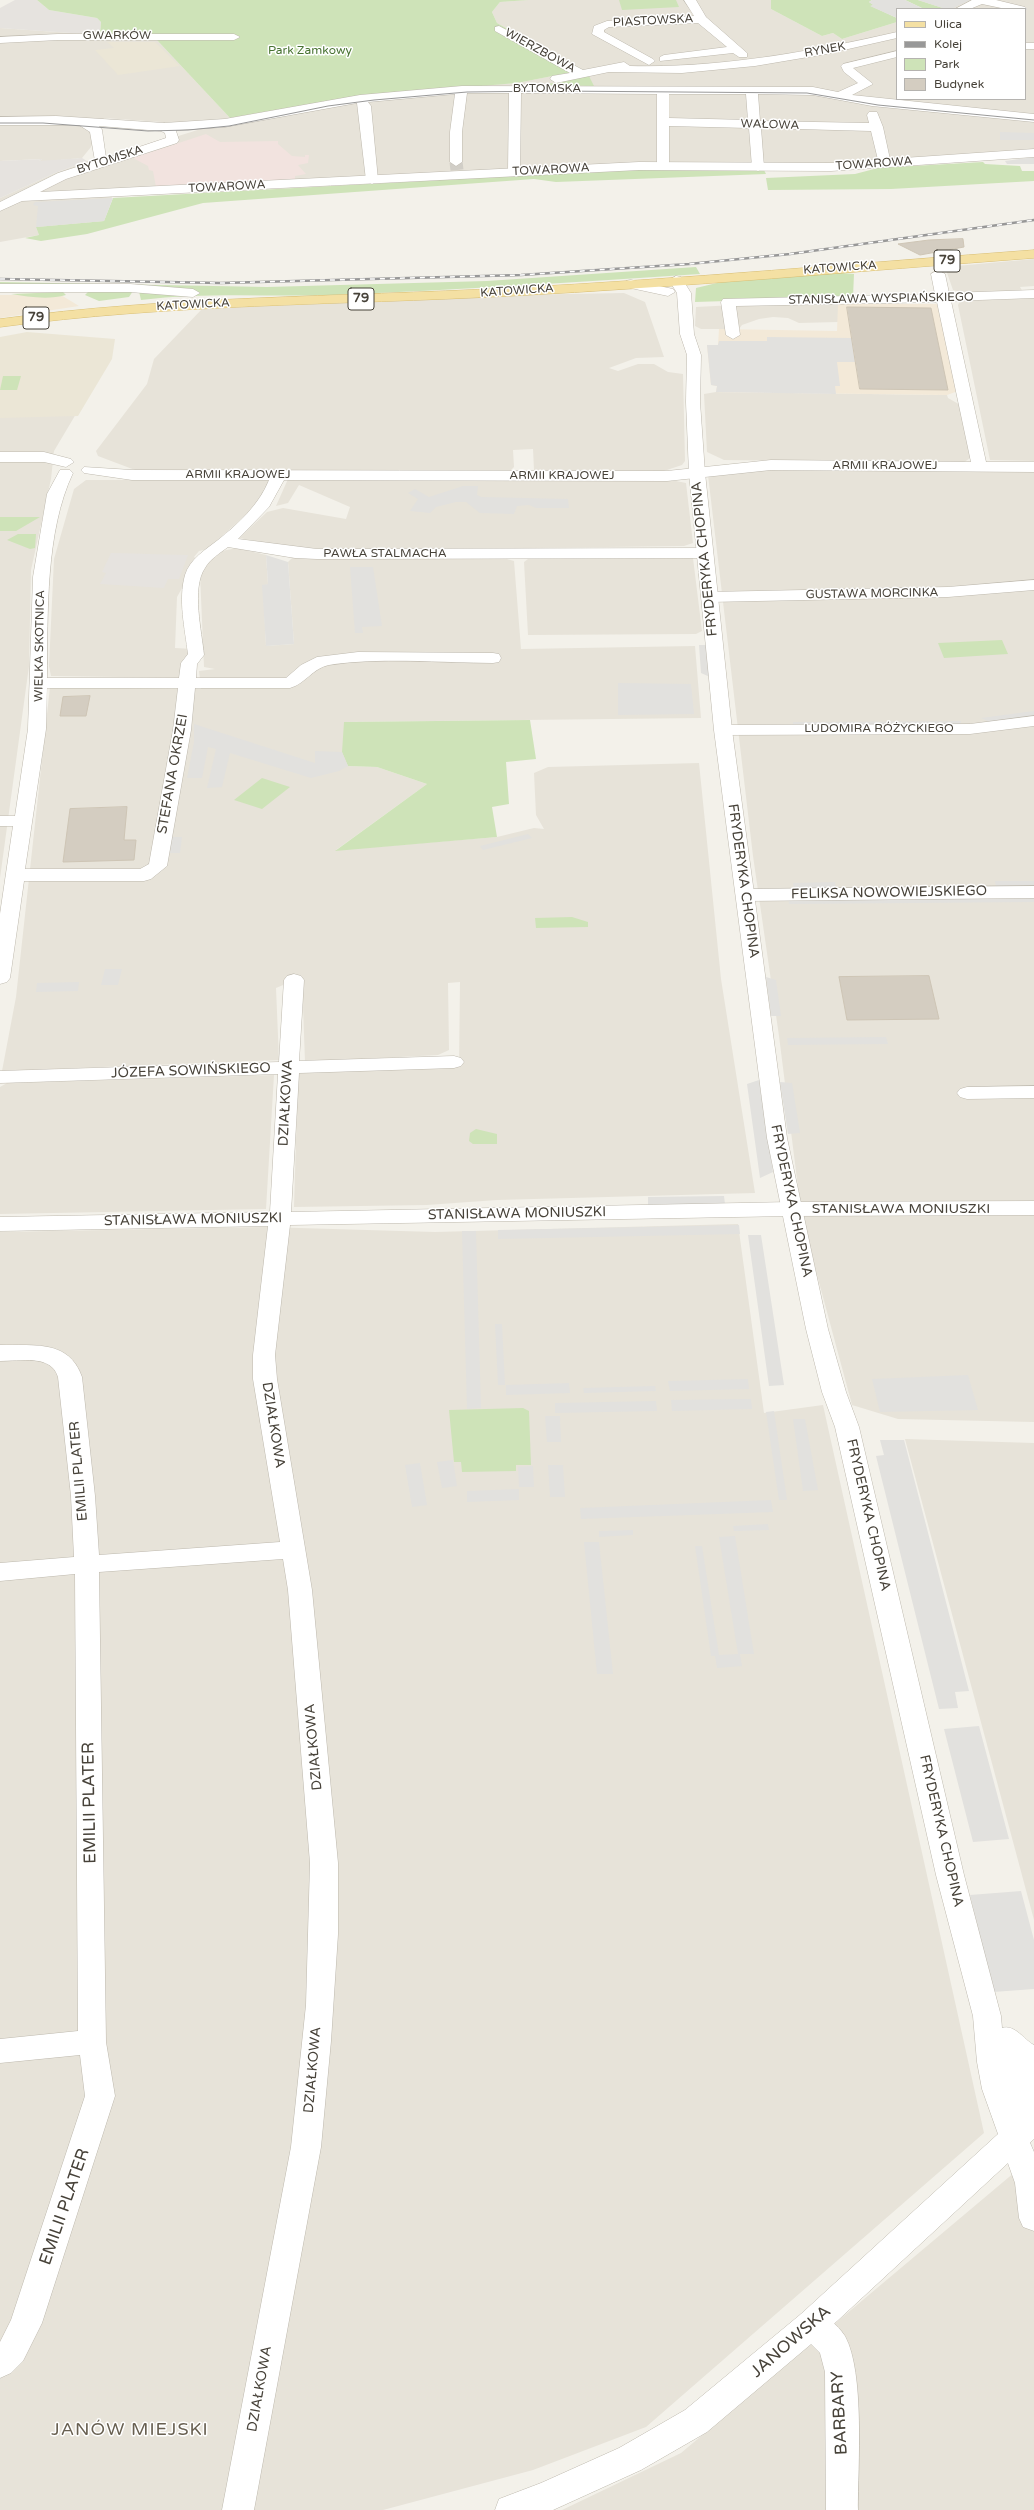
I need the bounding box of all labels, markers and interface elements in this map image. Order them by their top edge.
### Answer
legend [896,8,1026,100]
street label: PIASTOWSKA [612,12,694,30]
text: Ulica [934,17,962,31]
street label: WIERZBOWA [502,26,578,76]
street label: GWARKÓW [83,29,151,43]
text: Kolej [934,37,962,51]
street label: RYNEK [803,39,847,61]
park label: Park Zamkowy [268,44,352,58]
text: Park [934,57,960,71]
text: Budynek [934,77,984,91]
street label: BYTOMSKA [513,82,581,96]
street label: WAŁOWA [740,117,800,133]
street label: BYTOMSKA [75,143,145,177]
street label: TOWAROWA [835,154,913,174]
street label: TOWAROWA [512,161,590,179]
street label: TOWAROWA [188,178,266,196]
road number: 79 [934,250,960,272]
street label: KATOWICKA [803,258,877,278]
street label: KATOWICKA [480,281,554,301]
road number: 79 [348,288,374,310]
street label: STANISŁAWA WYSPIAŃSKIEGO [788,290,974,308]
street label: KATOWICKA [156,296,230,314]
road number: 79 [23,307,49,329]
street label: ARMII KRAJOWEJ [832,459,938,473]
street label: ARMII KRAJOWEJ [185,468,291,482]
street label: ARMII KRAJOWEJ [509,469,615,483]
street label: FRYDERYKA CHOPINA [689,481,721,637]
street label: PAWŁA STALMACHA [323,547,447,561]
street label: GUSTAWA MORCINKA [805,586,939,602]
street label: WIELKA SKOTNICA [32,590,48,702]
street label: STEFANA OKRZEI [154,713,192,835]
street label: LUDOMIRA RÓŻYCKIEGO [804,722,954,736]
street label: FRYDERYKA CHOPINA [724,803,762,959]
street label: FELIKSA NOWOWIEJSKIEGO [791,883,987,903]
street label: DZIAŁKOWA [275,1059,297,1147]
street label: JÓZEFA SOWIŃSKIEGO [111,1060,271,1082]
street label: FRYDERYKA CHOPINA [767,1123,815,1279]
street label: STANISŁAWA MONIUSZKI [812,1201,990,1217]
street label: STANISŁAWA MONIUSZKI [428,1204,606,1224]
street label: STANISŁAWA MONIUSZKI [104,1210,282,1230]
street label: DZIAŁKOWA [258,1381,288,1469]
street label: EMILII PLATER [66,1420,92,1522]
street label: FRYDERYKA CHOPINA [842,1437,894,1593]
street label: DZIAŁKOWA [302,1703,326,1791]
street label: EMILII PLATER [79,1742,101,1864]
street label: FRYDERYKA CHOPINA [915,1753,967,1909]
street label: DZIAŁKOWA [301,2026,325,2114]
street label: EMILII PLATER [36,2146,94,2268]
street label: JANOWSKA [747,2302,835,2382]
street label: DZIAŁKOWA [244,2345,276,2433]
street label: BARBARY [828,2371,852,2455]
district label: JANÓW MIEJSKI [51,2419,209,2441]

